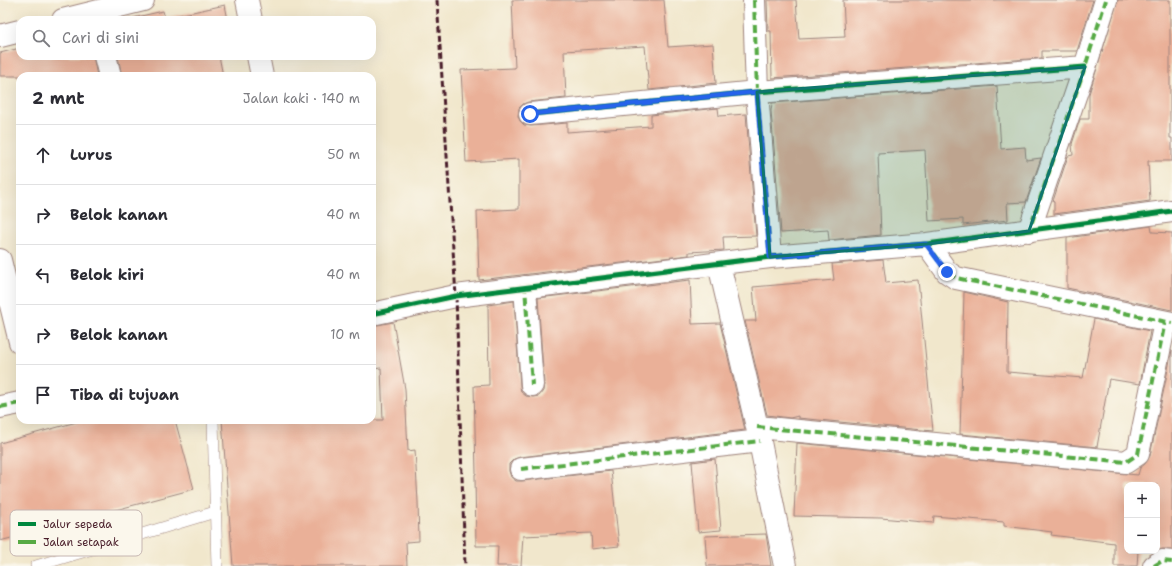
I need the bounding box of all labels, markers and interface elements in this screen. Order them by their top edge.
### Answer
search box [16,16,376,60]
icon: search [30,27,52,49]
text: Cari di sini [62,28,139,48]
text: 2 mnt [32,87,85,109]
text: Jalan kaki · 140 m [243,90,360,107]
route start [521,105,539,123]
icon: ahead [32,144,54,166]
text: Lurus [70,145,112,165]
text: 50 m [327,146,360,163]
icon: right [32,204,54,226]
text: Belok kanan [70,205,168,225]
text: 40 m [326,206,360,223]
route end [938,263,956,281]
icon: left [32,264,54,286]
text: Belok kiri [70,265,144,285]
text: 40 m [326,266,360,283]
icon: right [32,324,54,346]
text: Belok kanan [70,325,168,345]
text: 10 m [330,326,360,343]
icon: arrive [32,384,54,406]
text: Tiba di tujuan [70,385,179,405]
map controls [1124,482,1160,554]
button: + [1124,482,1160,518]
legend [10,510,142,556]
text: Jalur sepeda [43,517,112,532]
button: − [1124,518,1160,554]
text: Jalan setapak [43,535,119,550]

